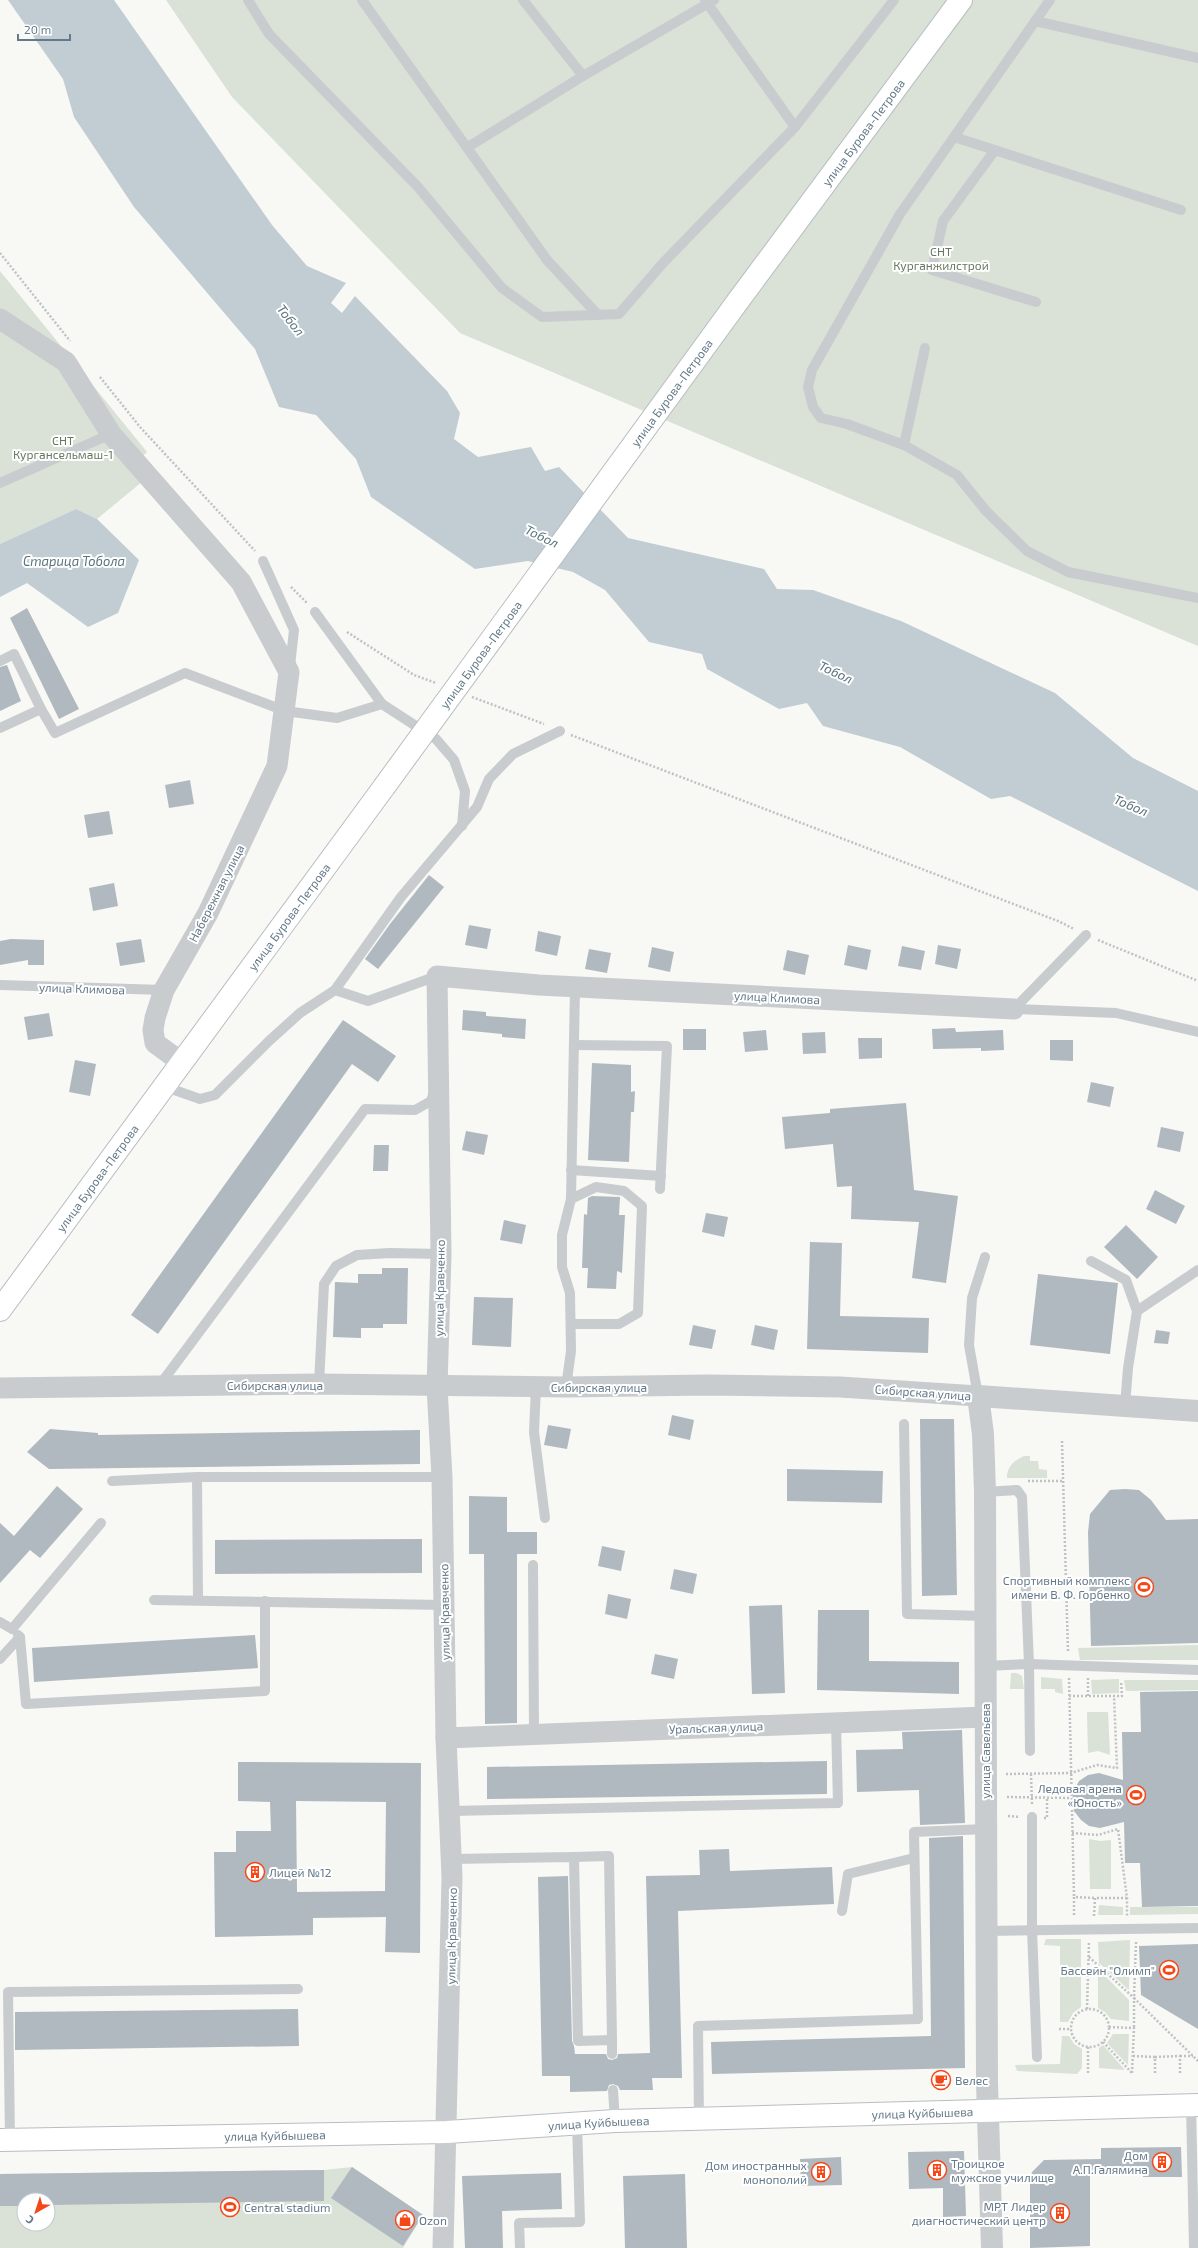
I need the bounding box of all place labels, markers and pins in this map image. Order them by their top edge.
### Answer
place label: Спортивный комплекс имени В. Ф. Горбенко [1003,1573,1130,1601]
sports icon: Спортивный комплекс имени В. Ф. Горбенко [1133,1576,1155,1598]
place label: Ледовая арена «Юность» [1038,1781,1122,1809]
sports icon: Ледовая арена «Юность» [1125,1784,1147,1806]
building icon: Лицей №12 [244,1861,266,1883]
place label: Лицей №12 [269,1865,332,1879]
sports icon: Бассейн "Олимп" [1158,1959,1180,1981]
place label: Бассейн "Олимп" [1061,1963,1155,1977]
cafe icon: Велес [930,2069,952,2091]
place label: Велес [955,2073,988,2087]
place label: Дом А.П.Галямина [1073,2148,1148,2176]
building icon: Дом А.П.Галямина [1151,2151,1173,2173]
place label: Троицкое мужское училище [951,2156,1054,2185]
place label: Дом иностранных монополий [705,2158,808,2186]
building icon: Троицкое мужское училище [926,2159,948,2181]
building icon: Дом иностранных монополий [810,2161,832,2183]
sports icon: Central stadium [219,2196,241,2218]
place label: МРТ Лидер диагностический центр [912,2199,1046,2227]
place label: Central stadium [244,2200,331,2214]
building icon: МРТ Лидер диагностический центр [1049,2202,1071,2224]
shop icon: Ozon [394,2209,416,2231]
place label: Ozon [419,2213,447,2227]

